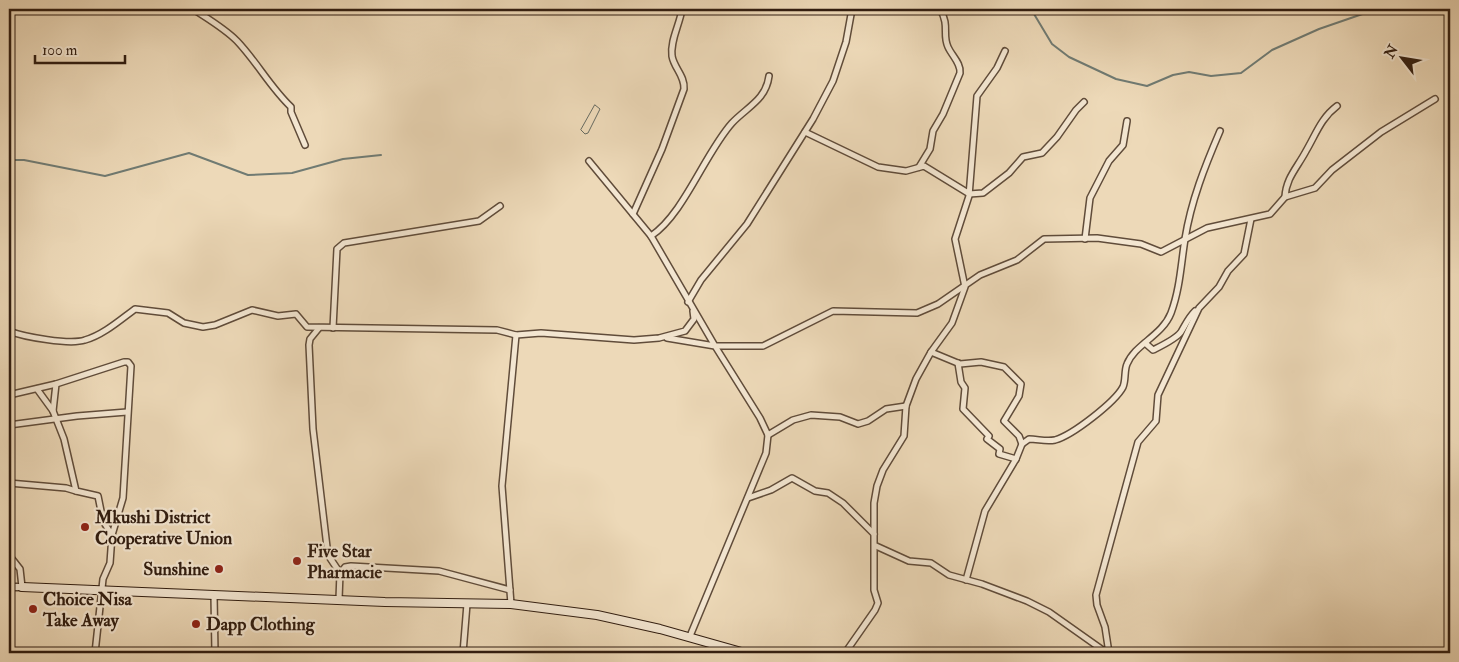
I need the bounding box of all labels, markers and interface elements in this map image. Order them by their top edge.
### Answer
scale bar [35,32,125,64]
north arrow [1376,32,1426,82]
text: 100 m [42,41,78,60]
text: N [1380,41,1402,62]
place label: Mkushi District Cooperative Union [94,506,233,550]
marker: Mkushi District Cooperative Union [79,521,91,533]
place label: Five Star Pharmacie [307,540,382,584]
marker: Five Star Pharmacie [291,555,303,567]
place label: Sunshine [143,558,209,581]
marker: Sunshine [213,563,225,575]
place label: Choice Nisa Take Away [42,588,132,632]
marker: Choice Nisa Take Away [27,603,39,615]
place label: Dapp Clothing [206,613,316,636]
marker: Dapp Clothing [190,618,202,630]

